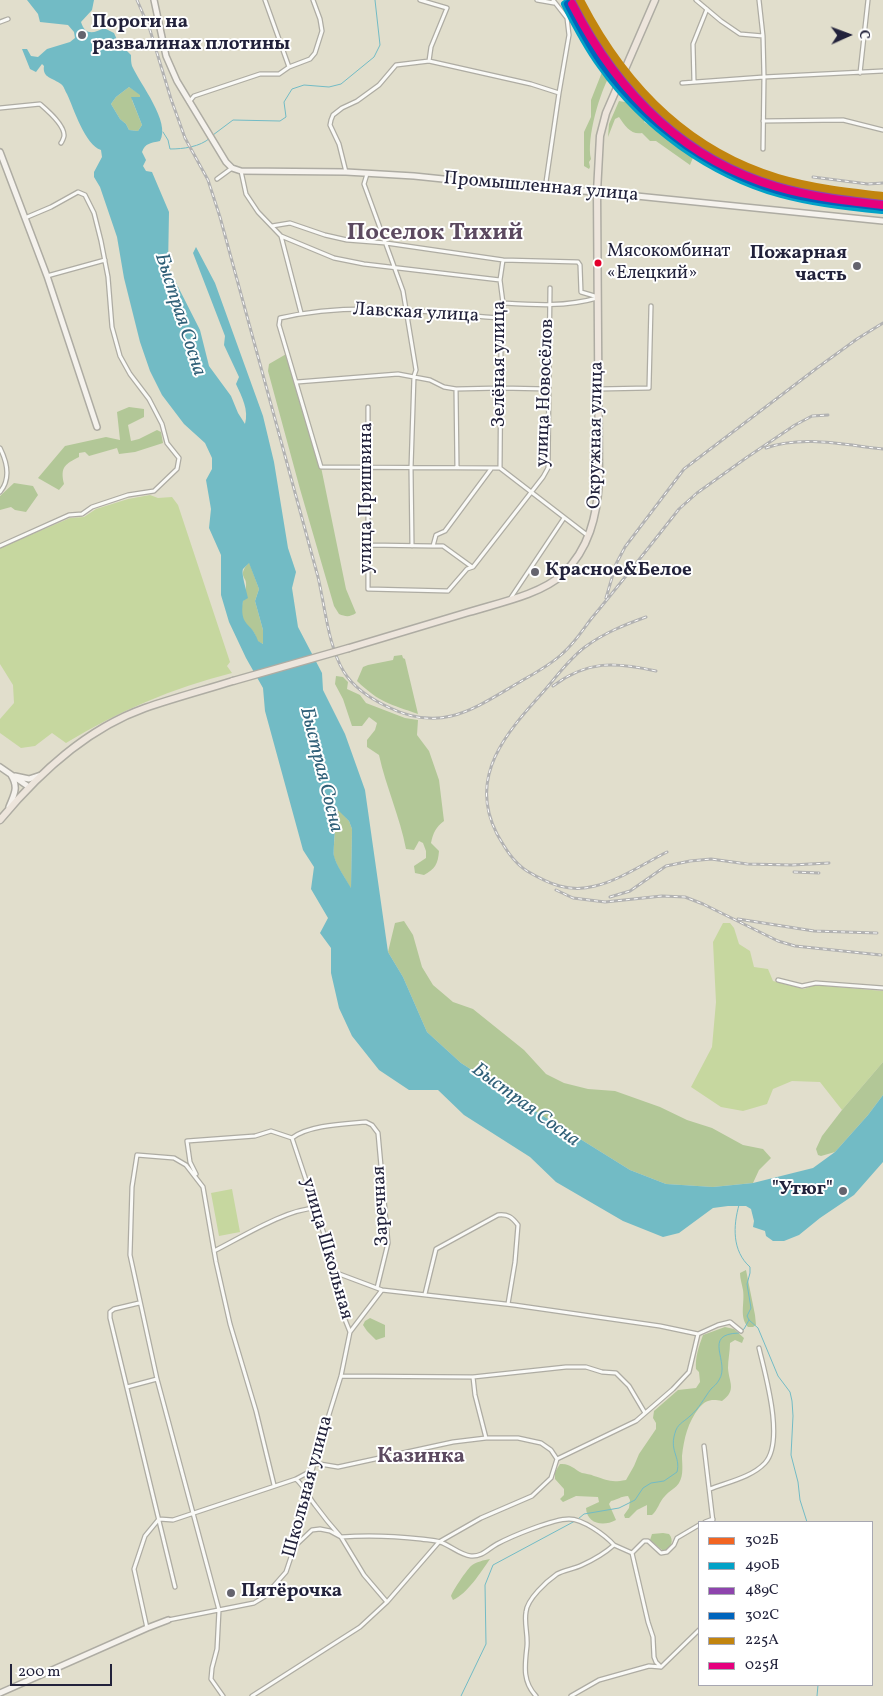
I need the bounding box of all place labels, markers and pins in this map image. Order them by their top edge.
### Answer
place label: Пороги на развалинах плотины [92,13,290,57]
marker: Пороги на развалинах плотины [76,29,88,41]
place label: Мясокомбинат «Елецкий» [607,242,730,284]
place label: Пожарная часть [750,244,847,288]
marker: Мясокомбинат «Елецкий» [593,258,603,268]
marker: Пожарная часть [851,260,863,272]
place label: Красное&Белое [545,561,692,583]
marker: Красное&Белое [529,566,541,578]
place label: "Утюг" [772,1180,833,1202]
marker: "Утюг" [837,1185,849,1197]
place label: Пятёрочка [241,1582,342,1604]
marker: Пятёрочка [225,1587,237,1599]

